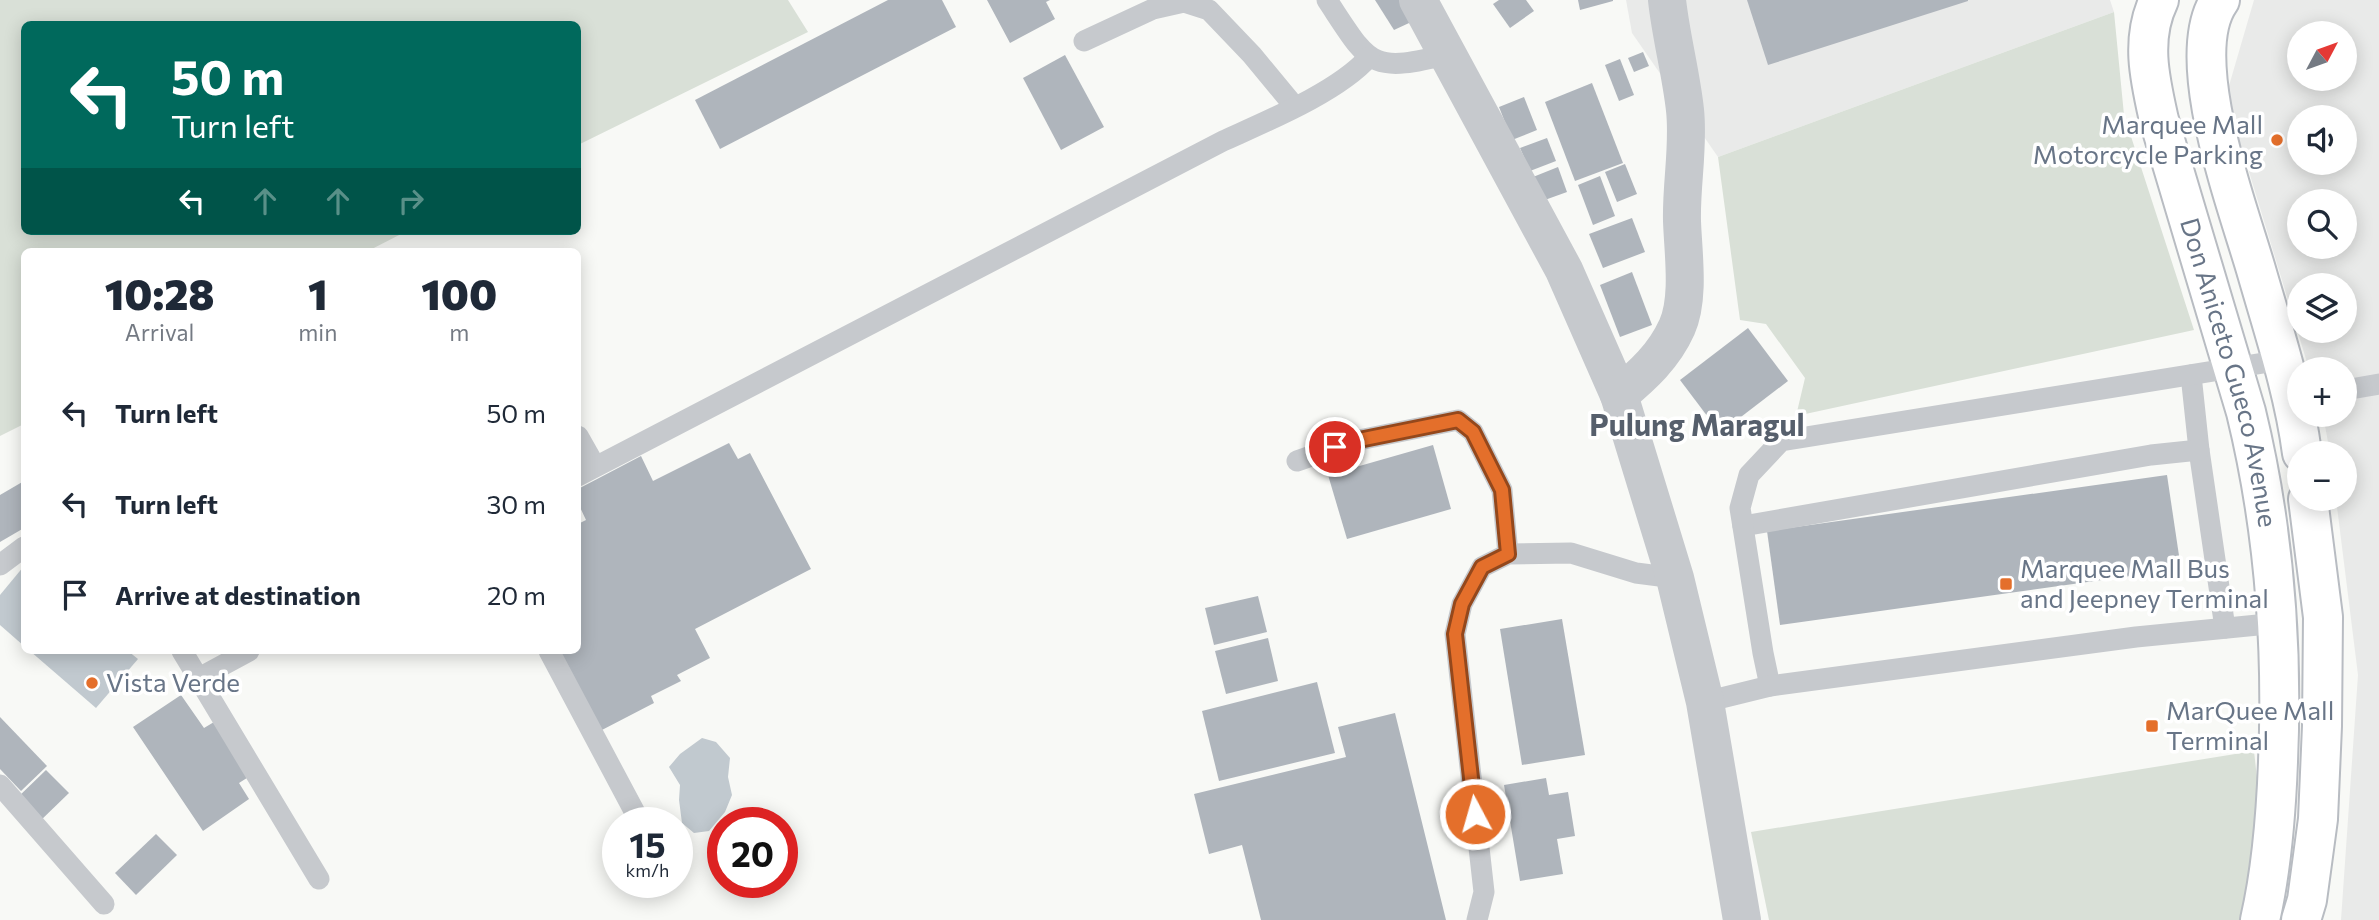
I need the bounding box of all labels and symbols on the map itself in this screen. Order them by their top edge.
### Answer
north arrow [2287,21,2357,91]
place label: Marquee Mall Motorcycle Parking [2033,108,2263,169]
marker: Marquee Mall Motorcycle Parking [2269,132,2285,148]
street label: Don Aniceto Gueco Avenue [2175,214,2285,529]
district label: Pulung Maragul [1589,405,1805,442]
pin [1305,417,1365,477]
place label: Marquee Mall Bus and Jeepney Terminal [2020,552,2269,613]
marker: Marquee Mall Bus and Jeepney Terminal [1998,576,2014,592]
place label: Vista Verde [106,666,240,697]
marker: Vista Verde [84,675,100,691]
place label: MarQuee Mall Terminal [2166,694,2334,755]
marker: MarQuee Mall Terminal [2144,718,2160,734]
position arrow [1438,777,1512,851]
speed limit sign: 20 [707,807,798,898]

